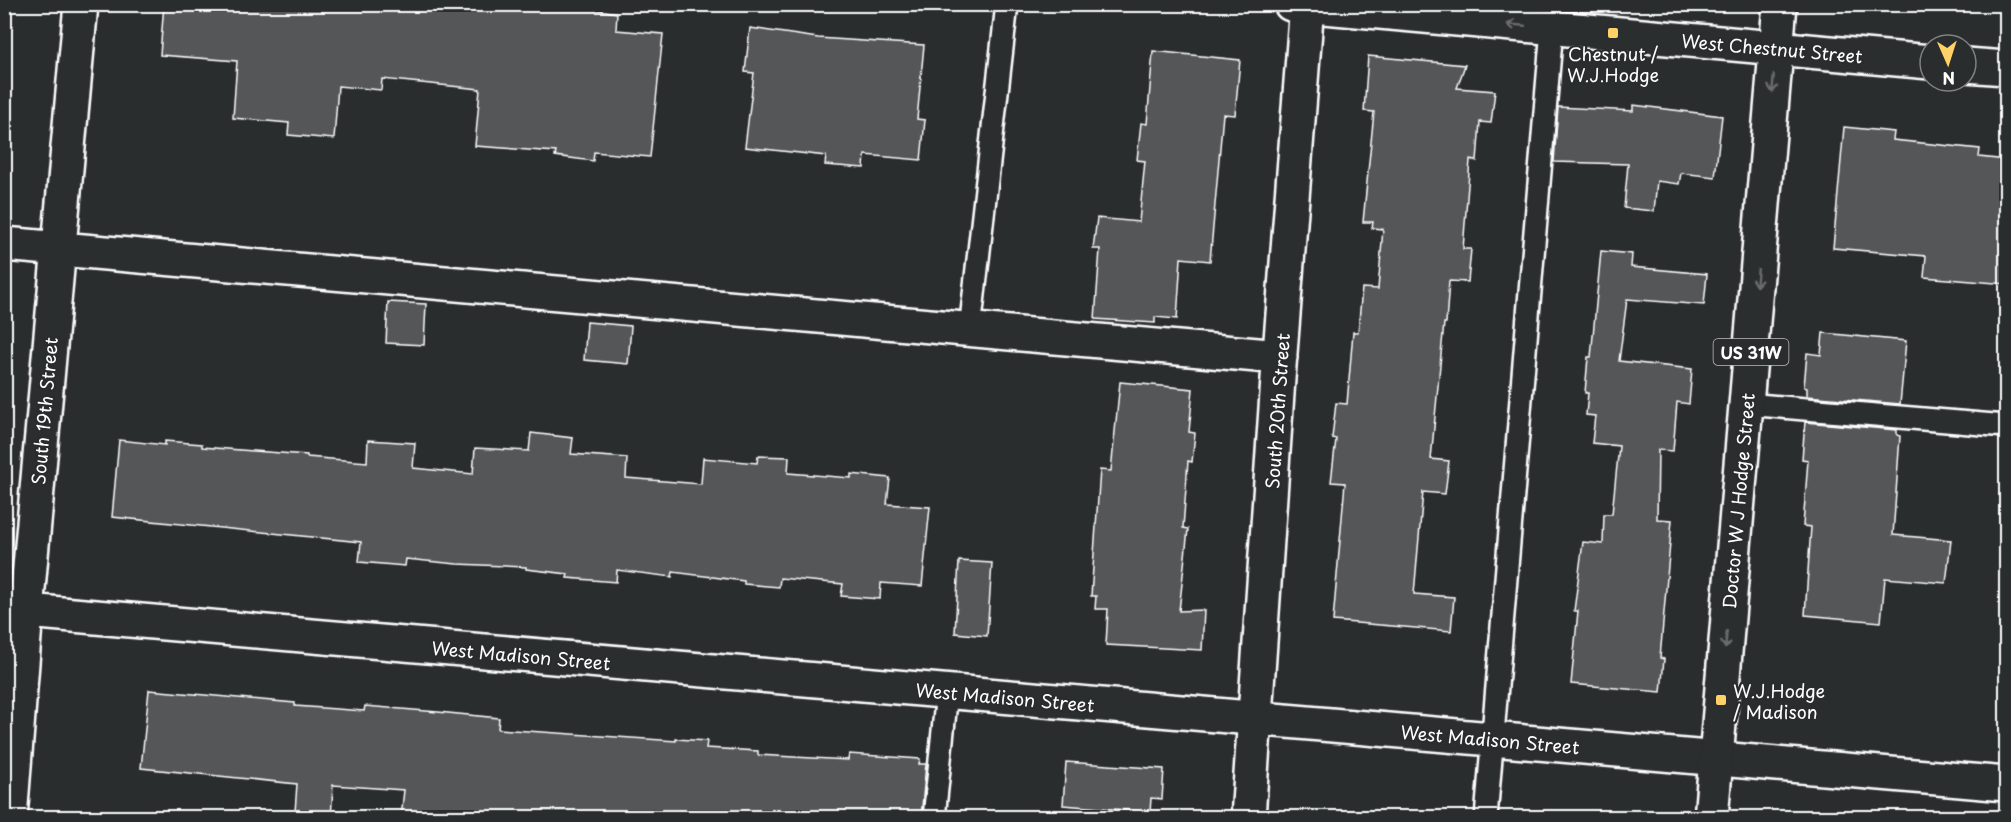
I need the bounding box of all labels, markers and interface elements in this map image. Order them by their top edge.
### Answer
one-way arrow [1507,19,1527,30]
marker: Chestnut / W.J.Hodge [1606,26,1620,40]
street label: West Chestnut Street [1680,27,1864,69]
north arrow [1918,33,1978,93]
place label: Chestnut / W.J.Hodge [1567,40,1659,88]
text: N [1942,67,1956,91]
one-way arrow [1767,73,1778,93]
one-way arrow [1751,268,1762,287]
street label: South 20th Street [1258,332,1296,490]
street label: South 19th Street [24,336,64,486]
road number: US 31W [1714,339,1788,365]
street label: Doctor W J Hodge Street [1715,392,1761,610]
one-way arrow [1720,629,1731,649]
street label: West Madison Street [430,634,612,676]
street label: West Madison Street [914,676,1096,718]
place label: W.J.Hodge / Madison [1733,677,1825,725]
marker: W.J.Hodge / Madison [1714,693,1728,707]
street label: West Madison Street [1399,718,1581,760]

